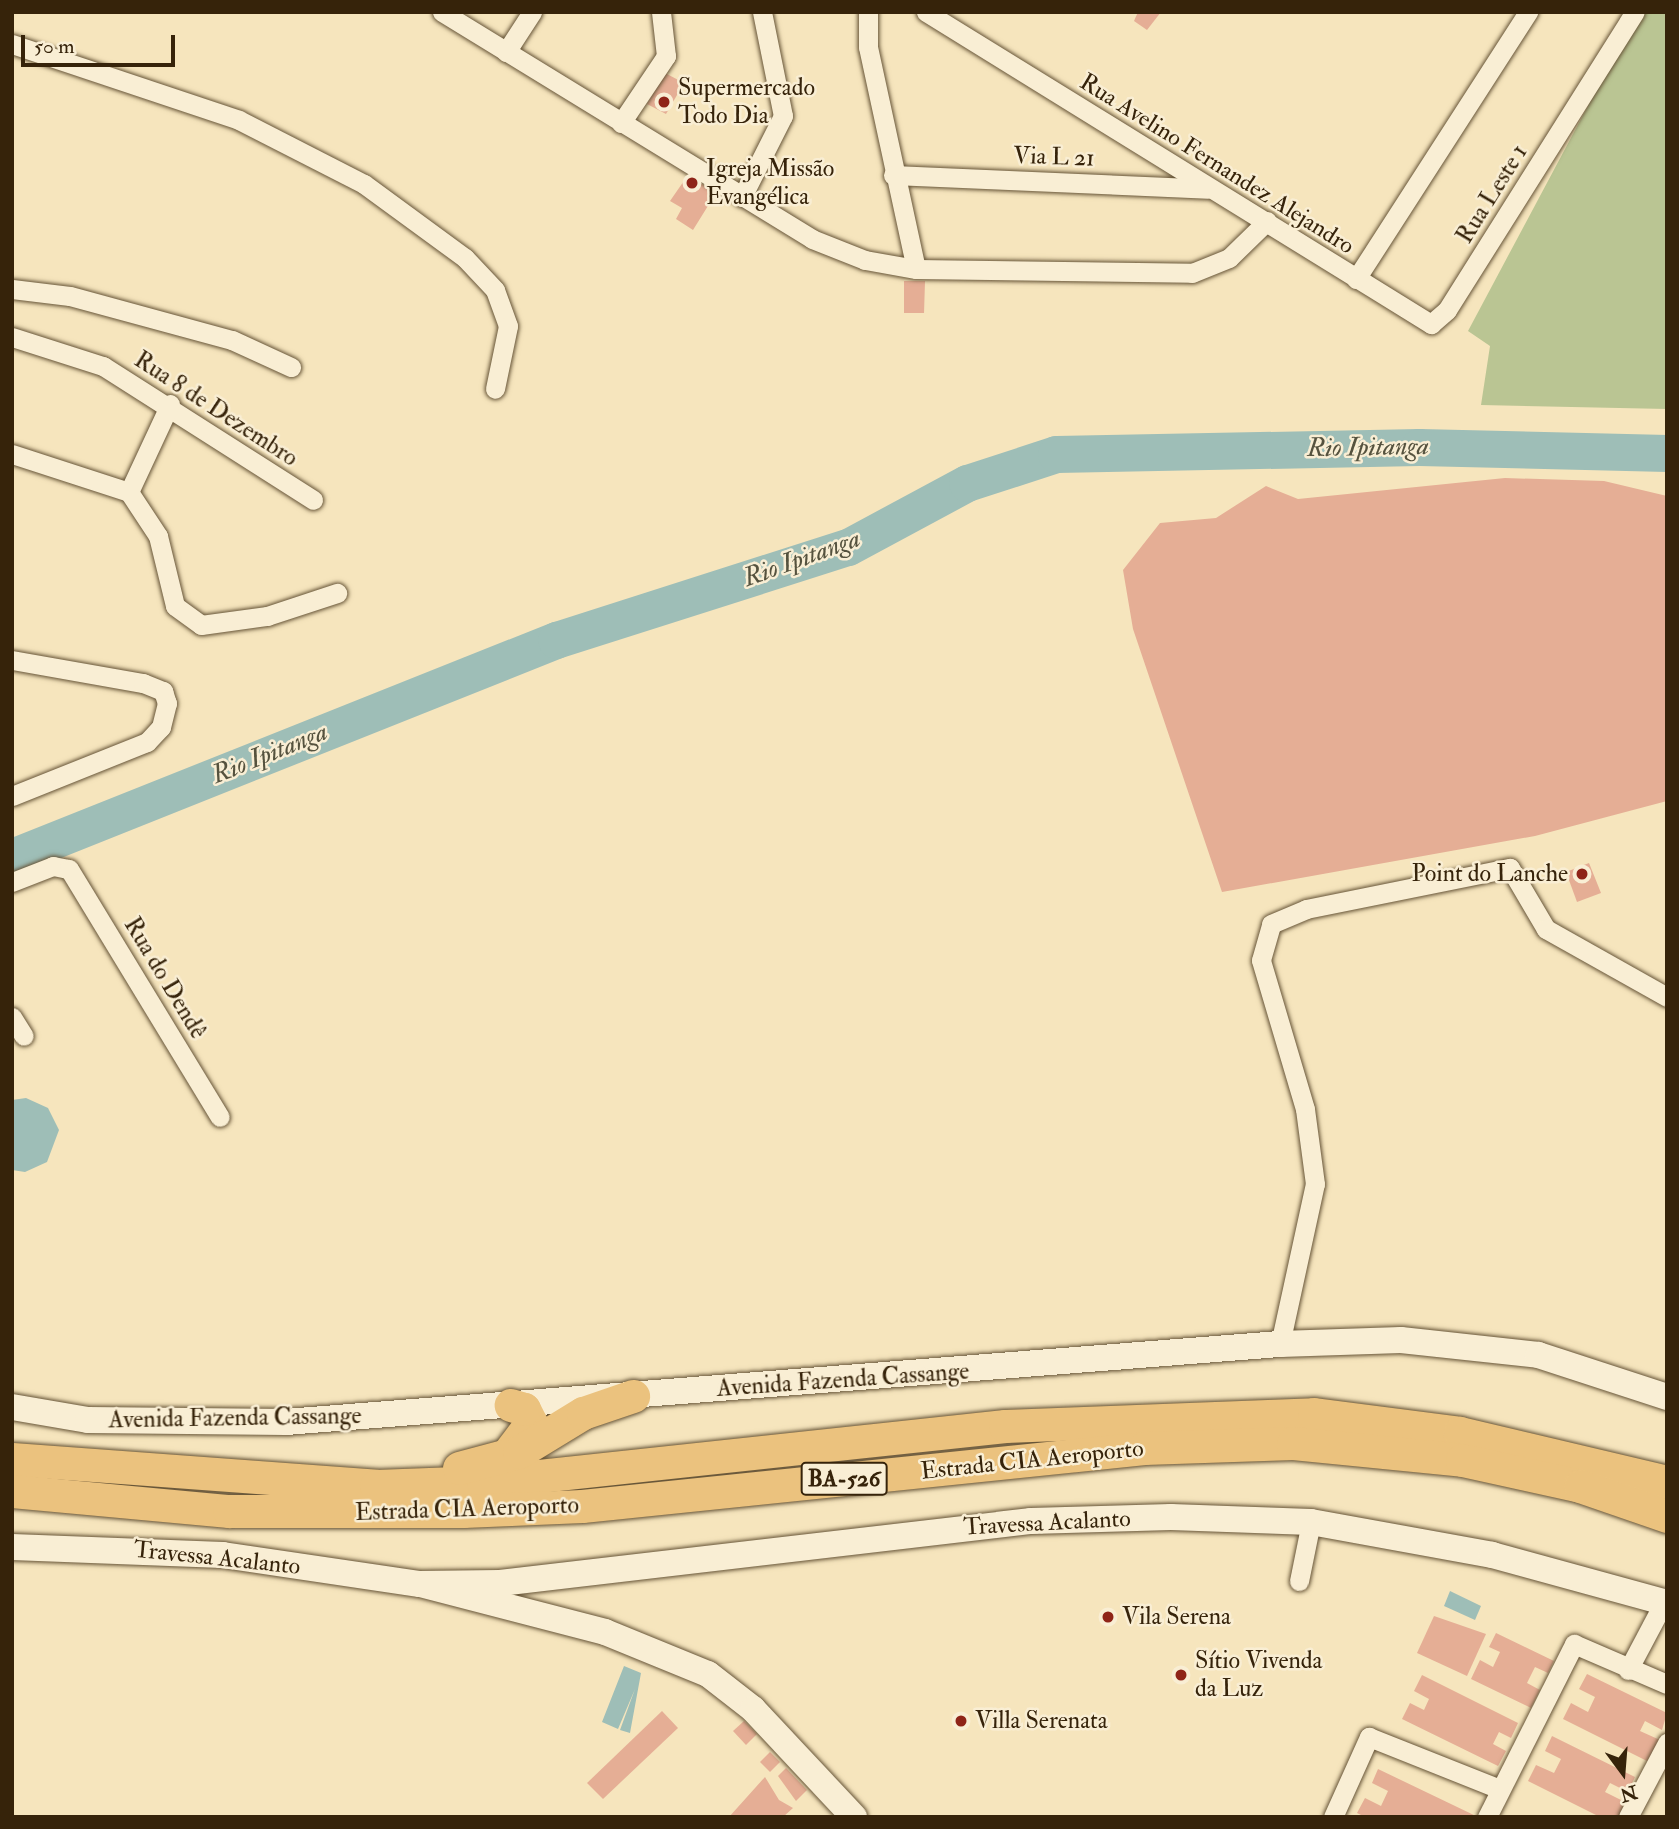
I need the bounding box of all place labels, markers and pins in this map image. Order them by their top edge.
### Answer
place label: Supermercado Todo Dia [678,74,815,130]
marker: Supermercado Todo Dia [656,94,672,110]
place label: Igreja Missão Evangélica [706,155,834,211]
marker: Igreja Missão Evangélica [684,175,700,191]
place label: Point do Lanche [1411,860,1568,888]
marker: Point do Lanche [1574,866,1590,882]
place label: Vila Serena [1122,1603,1231,1631]
marker: Vila Serena [1100,1609,1116,1625]
place label: Sítio Vivenda da Luz [1195,1647,1322,1703]
marker: Sítio Vivenda da Luz [1173,1667,1189,1683]
place label: Villa Serenata [975,1707,1108,1735]
marker: Villa Serenata [953,1713,969,1729]

